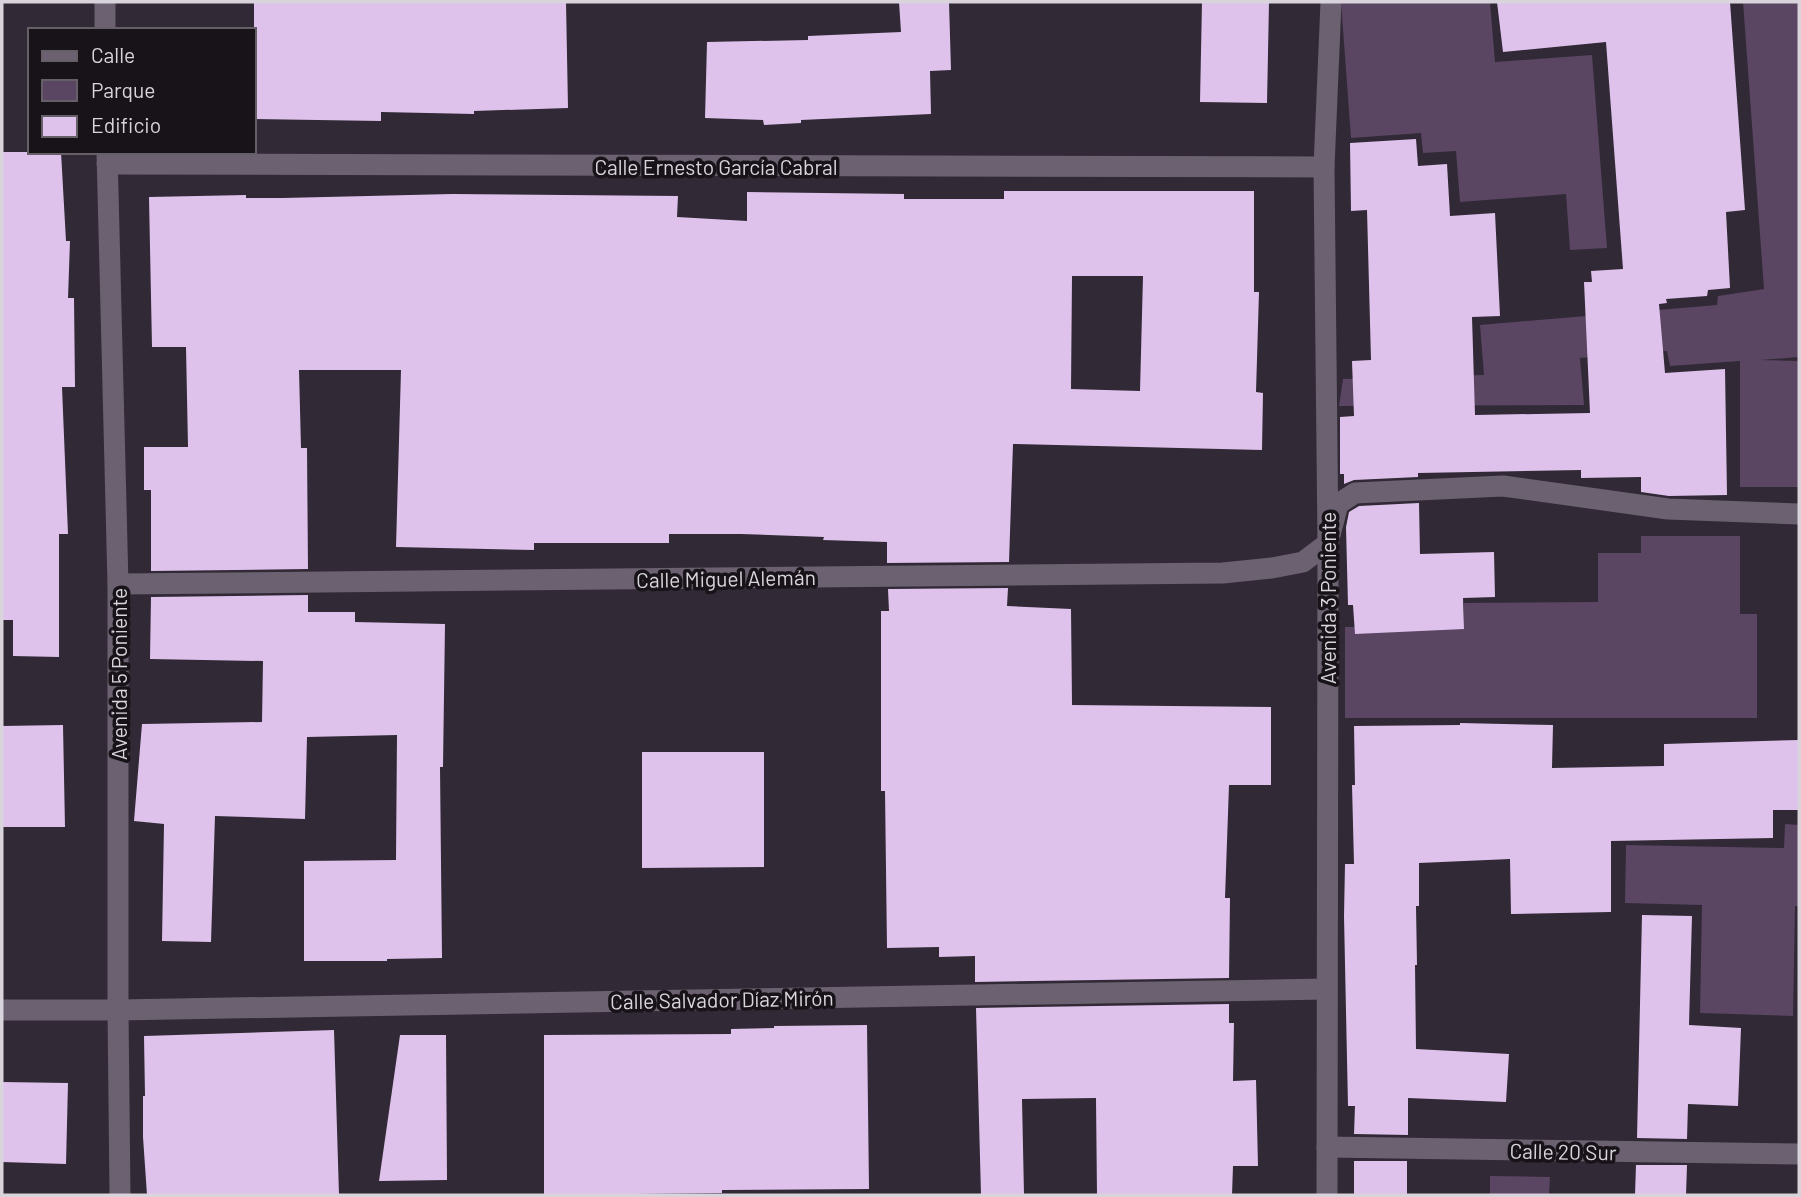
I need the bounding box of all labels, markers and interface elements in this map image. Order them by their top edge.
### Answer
legend [28,28,256,154]
text: Calle [91,42,135,67]
text: Parque [91,77,156,102]
text: Edificio [91,112,161,137]
street label: Calle Ernesto García Cabral [594,154,838,179]
street label: Avenida 3 Poniente [1315,512,1340,684]
street label: Calle Miguel Alemán [636,564,816,592]
street label: Avenida 5 Poniente [106,588,131,760]
street label: Calle Salvador Díaz Mirón [610,985,834,1013]
street label: Calle 20 Sur [1509,1138,1617,1164]

